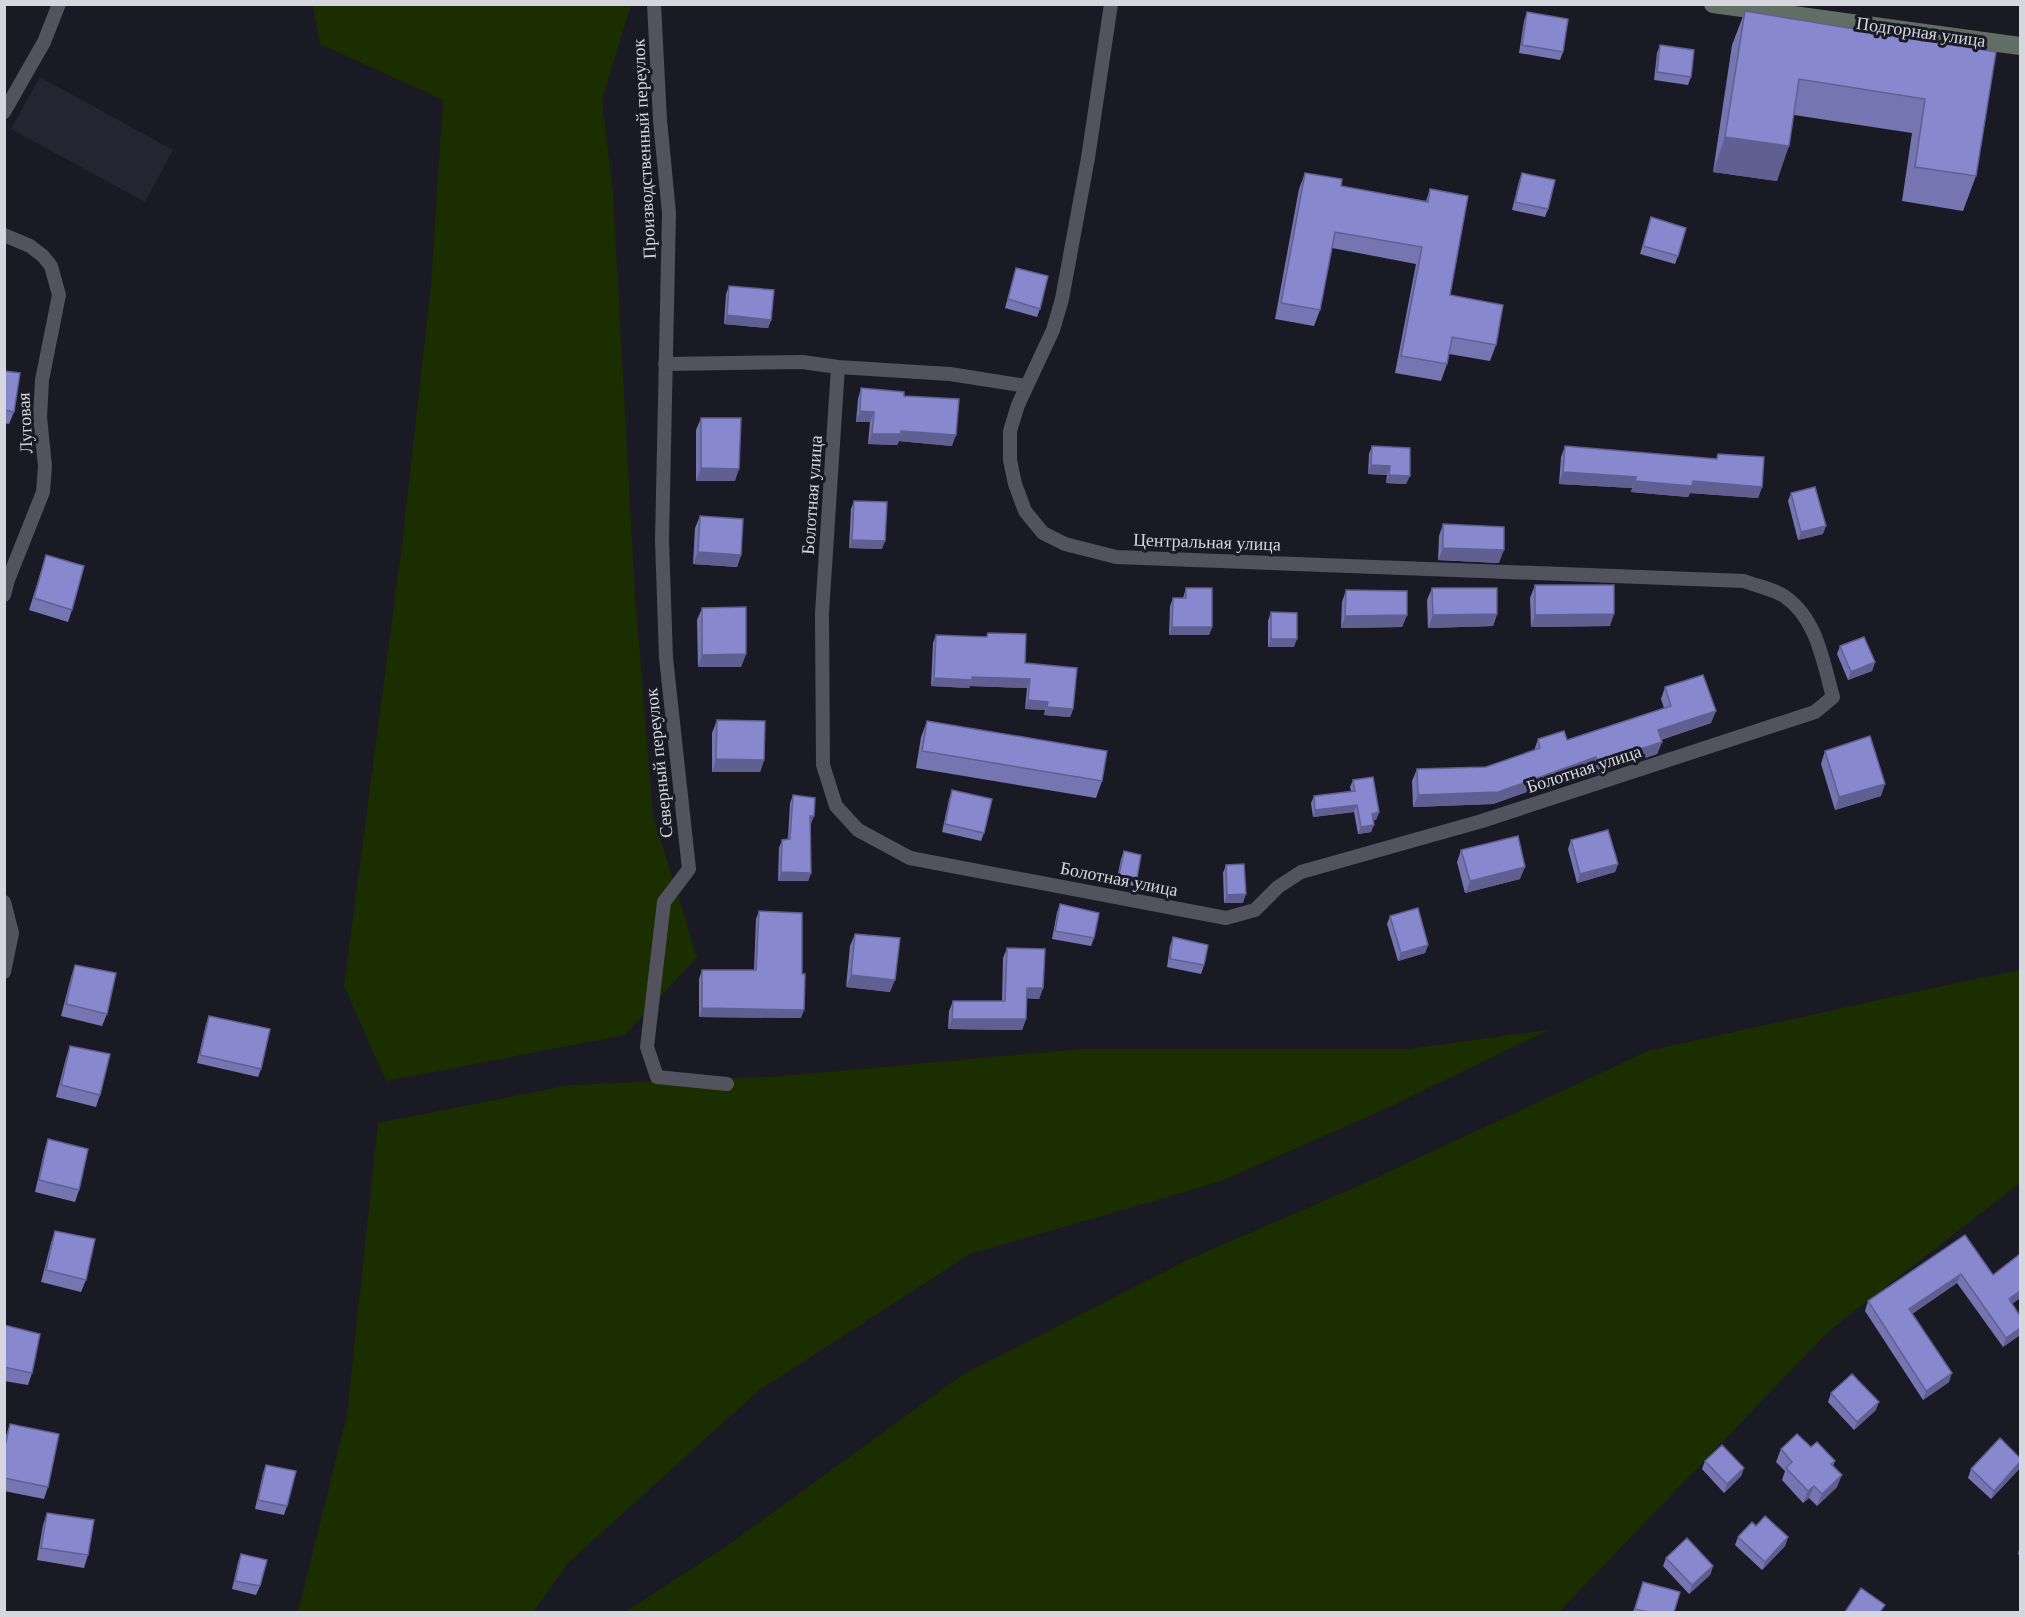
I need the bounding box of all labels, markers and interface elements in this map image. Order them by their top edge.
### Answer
street label: Подгорная улица [1855,13,1987,51]
street label: Производственный переулок [628,38,660,260]
street label: Луговая [13,392,37,454]
street label: Болотная улица [798,435,826,555]
street label: Центральная улица [1133,529,1281,555]
street label: Северный переулок [641,687,677,839]
street label: Болотная улица [1524,741,1644,797]
street label: Болотная улица [1058,858,1180,900]

